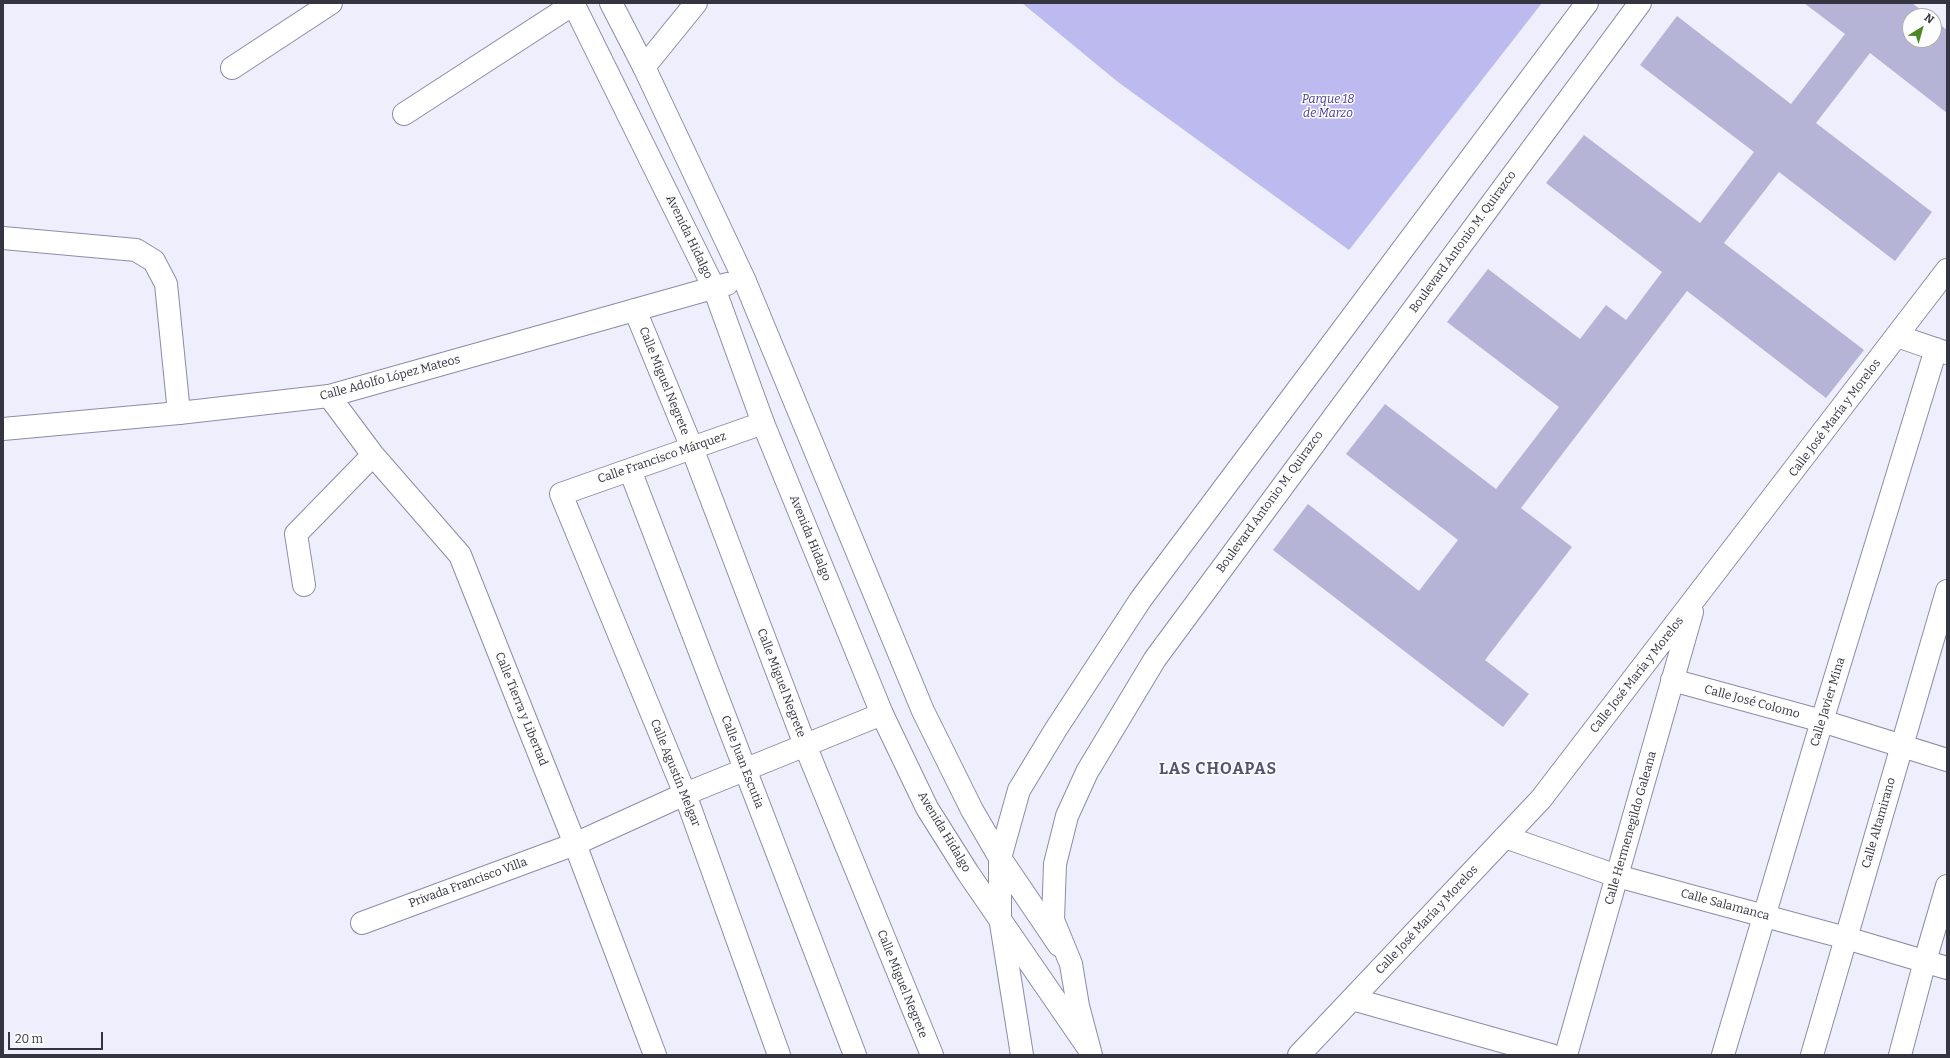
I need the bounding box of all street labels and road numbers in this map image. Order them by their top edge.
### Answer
street label: Boulevard Antonio M. Quirazco [1407,168,1519,316]
street label: Avenida Hidalgo [663,193,715,281]
street label: Calle Miguel Negrete [636,325,692,437]
street label: Calle Adolfo López Mateos [318,352,462,404]
street label: Calle José María y Morelos [1786,356,1884,480]
street label: Boulevard Antonio M. Quirazco [1214,428,1326,576]
street label: Calle Francisco Márquez [596,429,728,487]
street label: Avenida Hidalgo [786,493,834,583]
street label: Calle José María y Morelos [1587,614,1687,736]
street label: Calle Miguel Negrete [754,626,808,740]
street label: Calle Tierra y Libertad [492,650,550,768]
street label: Calle Javier Mina [1808,656,1848,748]
street label: Calle José Colomo [1703,682,1801,722]
street label: Calle Juan Escutia [718,713,766,811]
street label: Calle Agustín Melgar [647,717,703,829]
street label: Calle Hermenegildo Galeana [1602,750,1660,906]
street label: Calle Altamirano [1859,776,1899,870]
street label: Avenida Hidalgo [914,789,974,875]
street label: Privada Francisco Villa [407,855,529,911]
street label: Calle José María y Morelos [1373,863,1481,977]
street label: Calle Salamanca [1679,886,1771,924]
street label: Calle Miguel Negrete [874,928,930,1040]

